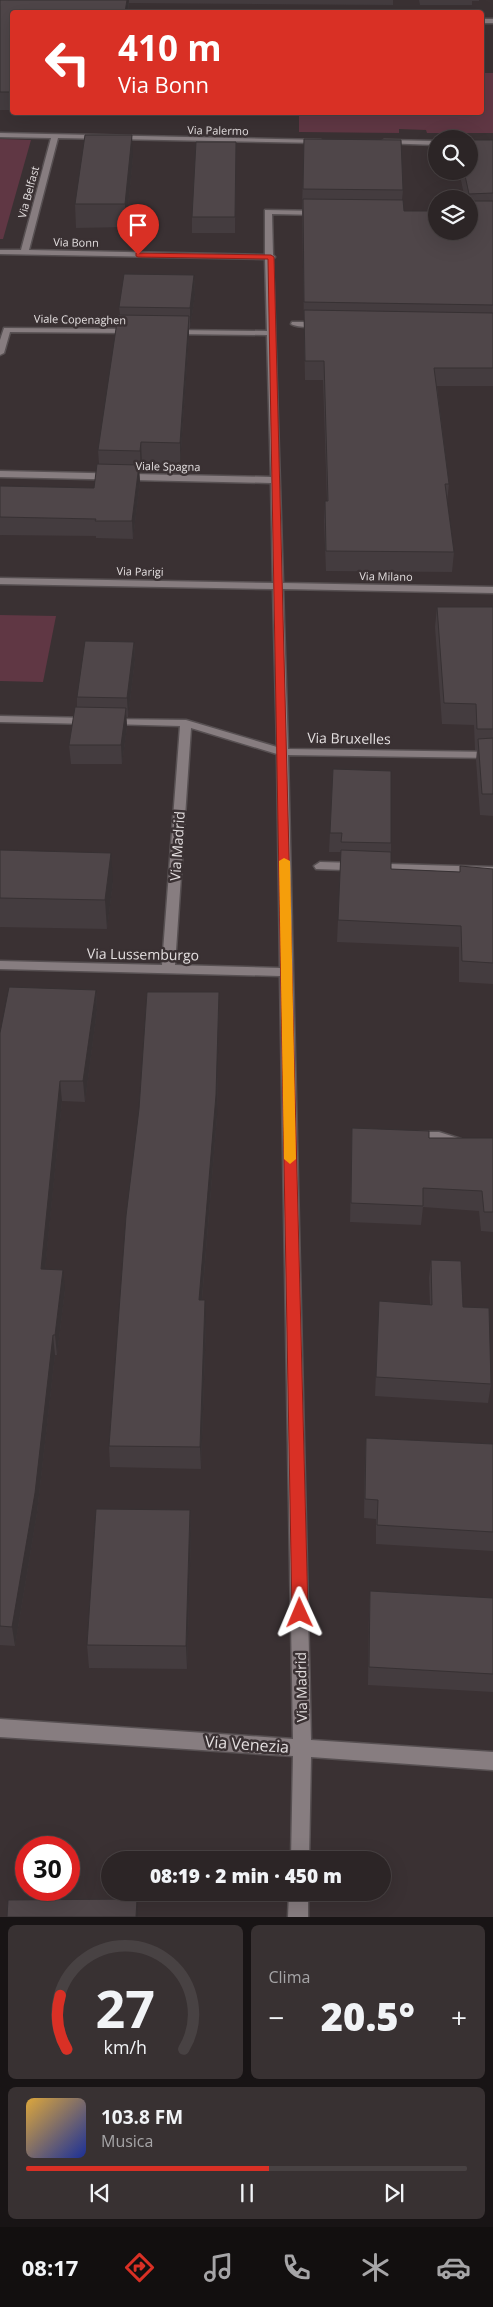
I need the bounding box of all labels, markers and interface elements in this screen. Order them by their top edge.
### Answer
text: 410 m [118,24,222,71]
icon: left [35,30,100,95]
text: Via Bonn [118,69,209,99]
street label: Via Palermo [187,122,249,138]
map controls [428,130,478,240]
button: search [428,130,478,180]
street label: Via Belfast [14,164,42,220]
button: layers [428,190,478,240]
pin [117,204,159,255]
icon: arrive [124,211,152,239]
street label: Via Bonn [53,234,99,250]
street label: Viale Copenaghen [34,311,126,327]
street label: Viale Spagna [135,458,201,474]
street label: Via Parigi [116,563,164,579]
street label: Via Milano [359,568,413,584]
street label: Via Bruxelles [307,728,391,748]
street label: Via Madrid [165,810,189,882]
street label: Via Lussemburgo [87,944,199,964]
position arrow [273,1586,325,1638]
street label: Via Madrid [291,1652,311,1722]
street label: Via Venezia [204,1730,290,1758]
speed limit sign: 30 [15,1836,80,1901]
text: 08:19 · 2 min · 450 m [150,1863,342,1889]
text: Clima [269,1966,310,1988]
text: 27 [96,1972,155,2043]
text: 20.5° [321,1990,415,2042]
text: − [269,1998,285,2036]
text: + [451,1998,467,2036]
text: km/h [104,2035,147,2059]
text: 103.8 FM [101,2104,183,2130]
text: Musica [101,2130,153,2152]
icon: previous [86,2179,114,2207]
icon: pause [233,2179,261,2207]
icon: next [380,2179,408,2207]
icon: directions [122,2250,157,2285]
icon: music [201,2250,236,2285]
icon: phone [279,2250,314,2285]
icon: climate [358,2250,393,2285]
icon: car [436,2250,471,2285]
text: 08:17 [22,2252,78,2282]

